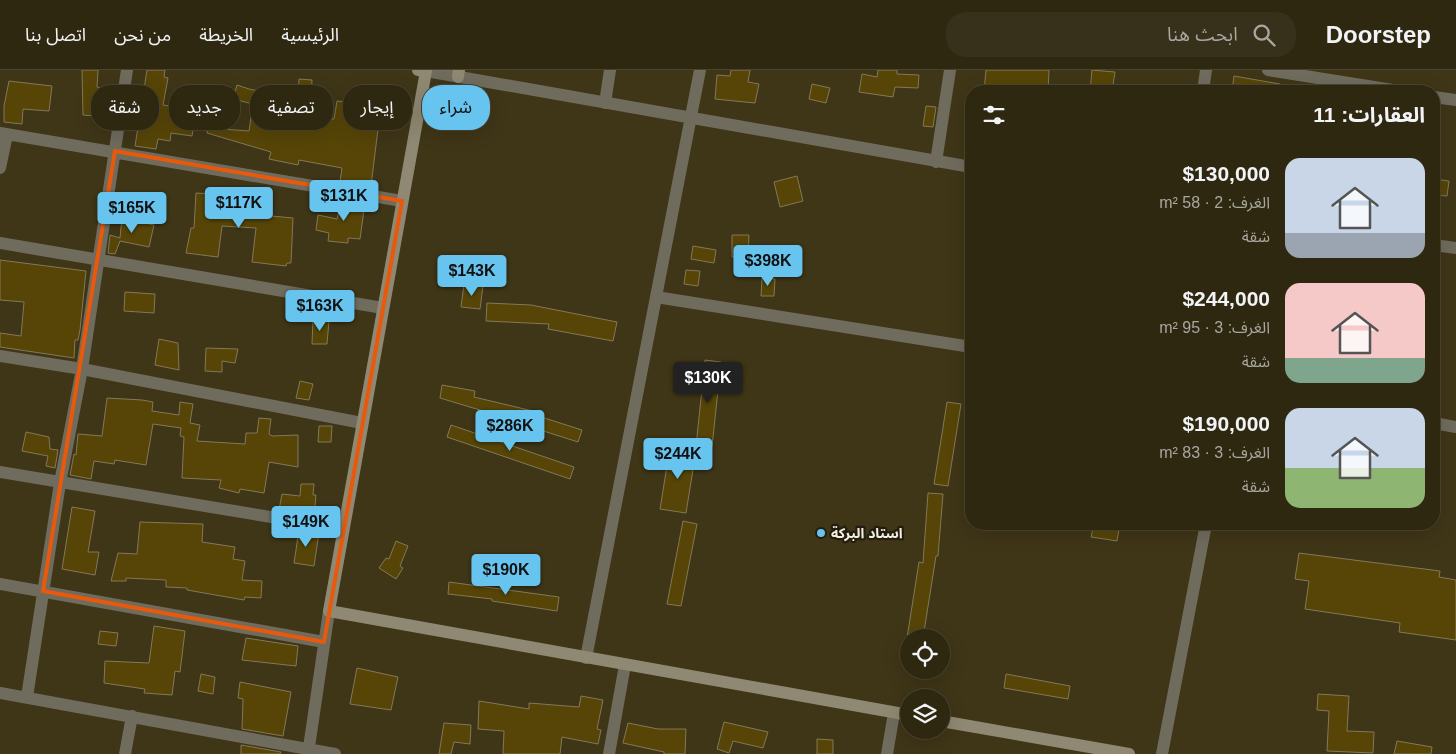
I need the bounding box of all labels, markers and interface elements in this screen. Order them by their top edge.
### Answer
search box [946,12,1296,57]
icon: search [1250,21,1278,49]
text: Doorstep [1326,21,1431,48]
text: ابحث هنا [1167,24,1238,45]
text: اتصل بنا [25,25,86,45]
text: من نحن [114,25,171,45]
text: الخريطة [199,25,253,45]
text: الرئيسية [281,25,339,45]
chip: شقة [91,85,159,130]
chip: جديد [169,85,240,130]
chip: تصفية [250,85,333,130]
chip: إيجار [343,85,412,130]
chip: شراء [422,85,490,130]
icon: filters [980,101,1008,129]
text: العقارات: 11 [1313,103,1425,126]
text: $130,000 [1182,162,1270,185]
icon: home [1325,178,1385,238]
pin: $131K [309,180,379,222]
pin: $117K [204,186,274,229]
text: $131K [320,187,368,204]
pin: $165K [97,191,167,234]
text: $117K [216,194,262,211]
text: الغرف: 2 · 58 m² [1159,194,1270,211]
text: $165K [108,199,156,216]
text: شقة [1242,228,1270,245]
pin: $398K [733,244,803,287]
text: $398K [744,252,792,269]
pin: $143K [437,254,507,297]
text: $143K [448,262,496,279]
text: $244,000 [1182,287,1270,310]
pin: $163K [285,290,355,332]
text: $163K [296,297,344,314]
icon: home [1325,303,1385,363]
text: الغرف: 3 · 95 m² [1159,319,1270,336]
text: شقة [1242,353,1270,370]
pin: $130K [673,362,743,404]
text: $130K [684,369,732,386]
pin: $286K [475,410,545,452]
text: $190,000 [1182,412,1270,435]
text: $286K [486,417,534,434]
icon: home [1325,428,1385,488]
pin: $244K [643,438,713,480]
text: الغرف: 3 · 83 m² [1159,444,1270,461]
text: $244K [654,445,702,462]
text: شقة [1242,478,1270,495]
pin: $149K [271,506,341,548]
text: $149K [282,513,330,530]
place label: استاد البركة [831,525,903,542]
marker: استاد البركة [815,527,827,539]
pin: $190K [471,554,541,596]
text: $190K [482,561,530,578]
map controls [900,629,950,739]
button: locate [900,629,950,679]
button: layers [900,689,950,739]

